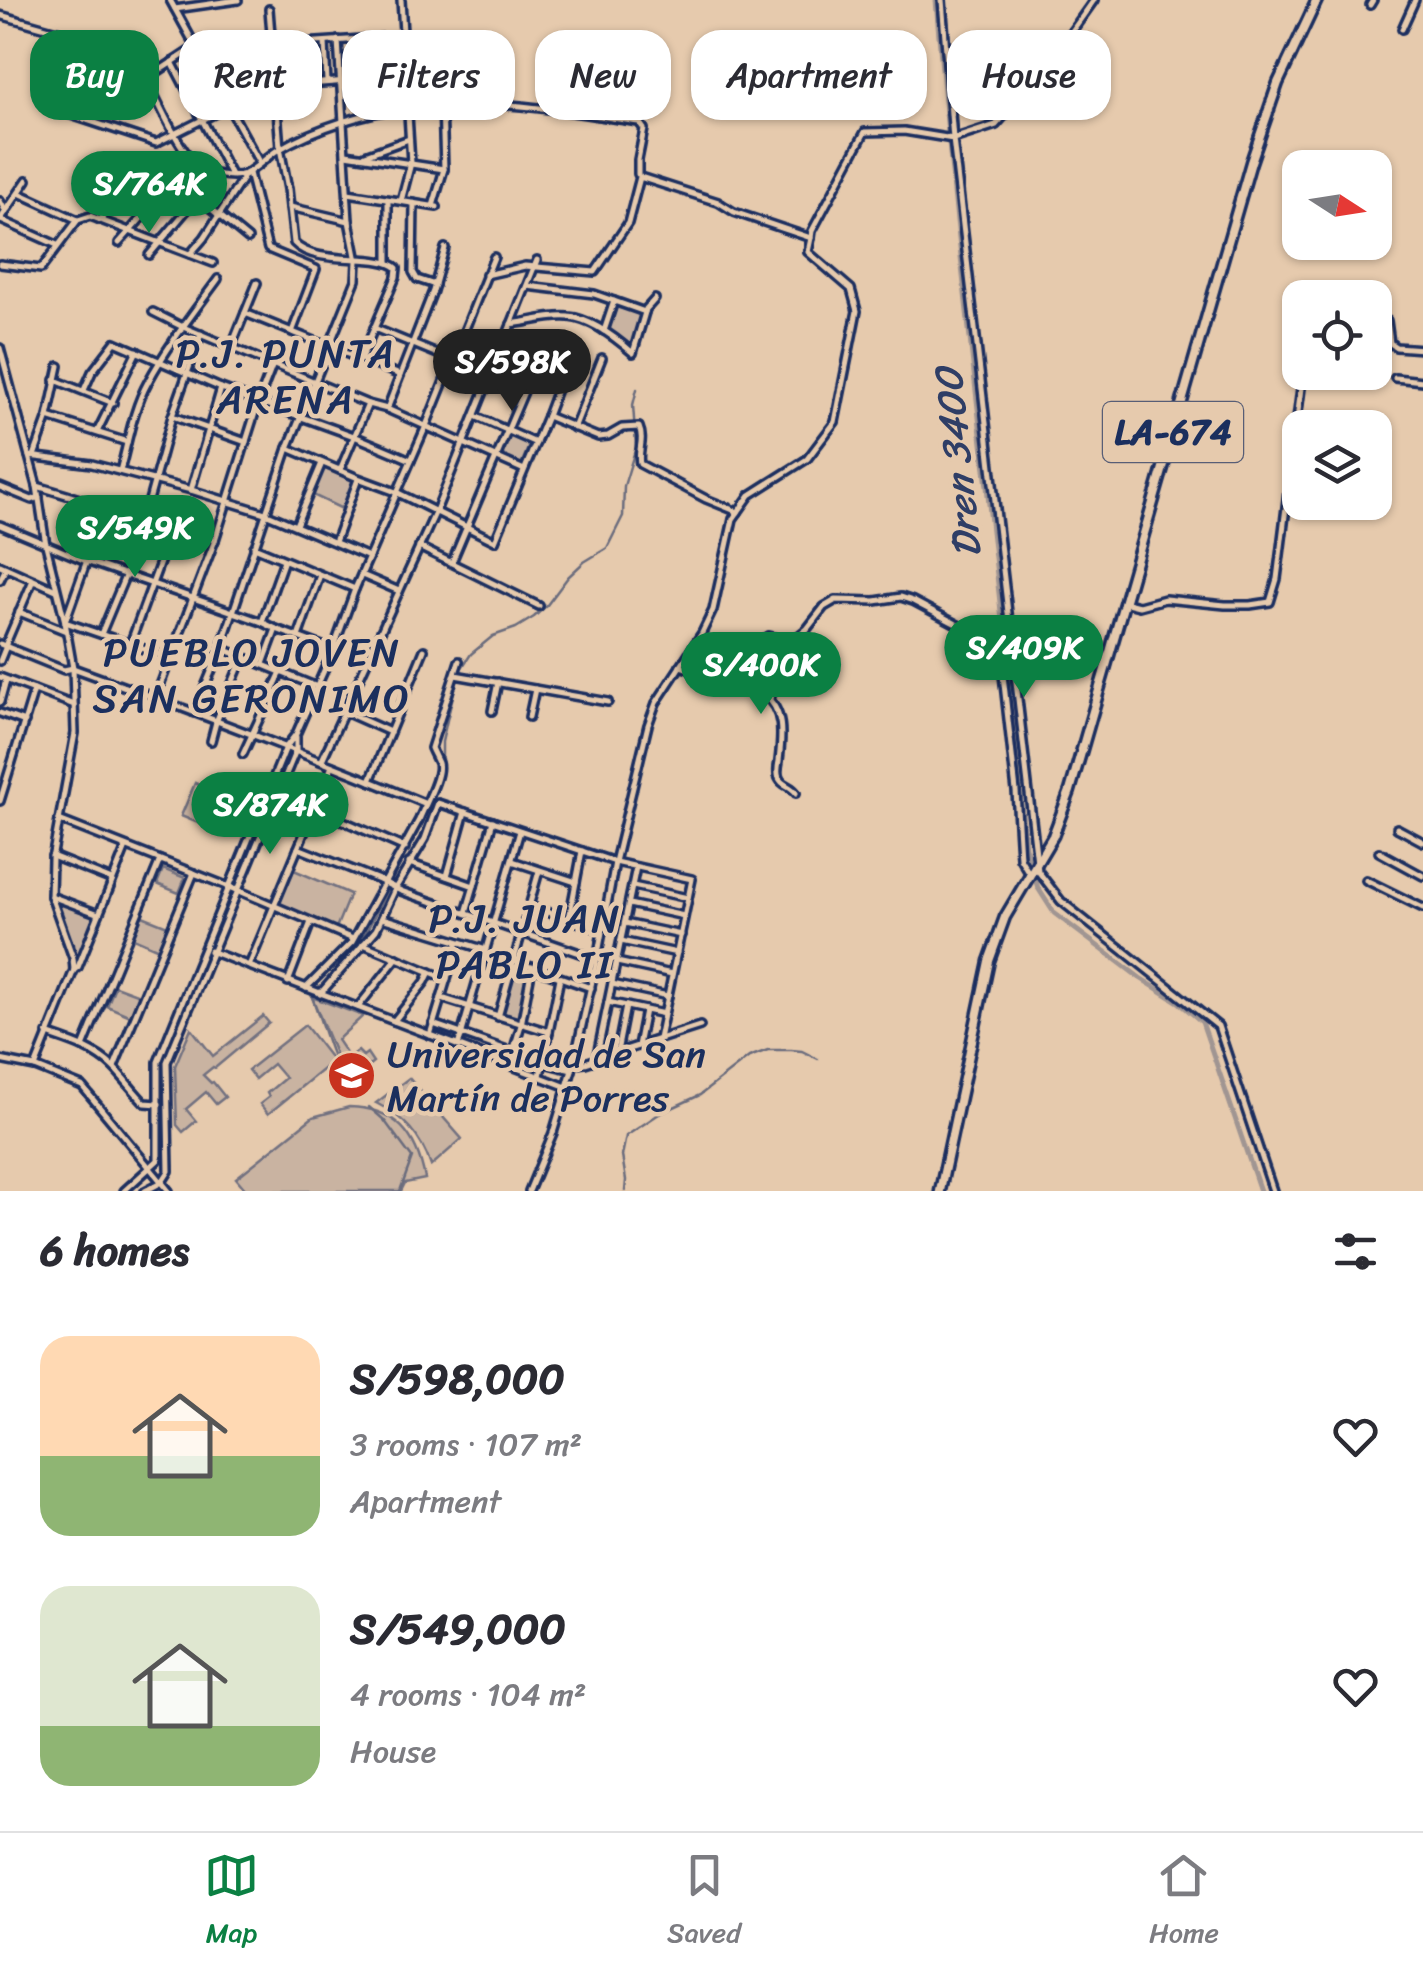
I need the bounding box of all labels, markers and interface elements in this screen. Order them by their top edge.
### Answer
chip: Buy [30,30,159,120]
chip: Rent [179,30,322,120]
chip: Filters [342,30,515,120]
chip: New [535,30,671,120]
chip: Apartment [691,30,927,120]
chip: House [947,30,1111,120]
north arrow [1282,150,1392,260]
map controls [1282,150,1392,520]
pin: S/764K [68,151,230,236]
text: S/764K [93,155,205,212]
button: locate [1282,280,1392,390]
district label: P.J. PUNTA ARENA [176,318,396,435]
pin: S/598K [431,329,593,414]
text: S/598K [455,333,569,390]
water label: Dren 3400 [912,360,1003,561]
road number: LA-674 [1103,402,1243,462]
button: layers [1282,410,1392,520]
pin: S/549K [54,495,216,580]
text: S/549K [78,499,192,556]
pin: S/409K [943,615,1105,700]
district label: PUEBLO JOVEN SAN GERONIMO [93,617,411,734]
text: S/409K [966,619,1082,676]
pin: S/400K [680,632,842,717]
text: S/400K [703,636,819,693]
pin: S/874K [189,772,351,857]
text: S/874K [214,776,327,833]
district label: P.J. JUAN PABLO II [428,883,622,1000]
place label: Universidad de San Martín de Porres [387,1021,706,1132]
school or university icon: Universidad de San Martín de Porres [326,1050,378,1102]
text: 6 homes [40,1214,189,1288]
icon: filters [1328,1224,1383,1279]
text: S/598,000 [350,1342,565,1416]
icon: home [120,1376,240,1496]
icon: heart [1328,1409,1383,1464]
text: 3 rooms · 107 m² [350,1416,582,1473]
text: Apartment [350,1473,501,1530]
text: S/549,000 [350,1592,566,1666]
icon: home [120,1626,240,1746]
icon: heart [1328,1659,1383,1714]
text: 4 rooms · 104 m² [350,1666,586,1723]
text: House [350,1723,436,1780]
tab: Map [204,1848,259,1957]
tab: Saved [667,1848,741,1957]
tab: Home [1149,1848,1219,1957]

